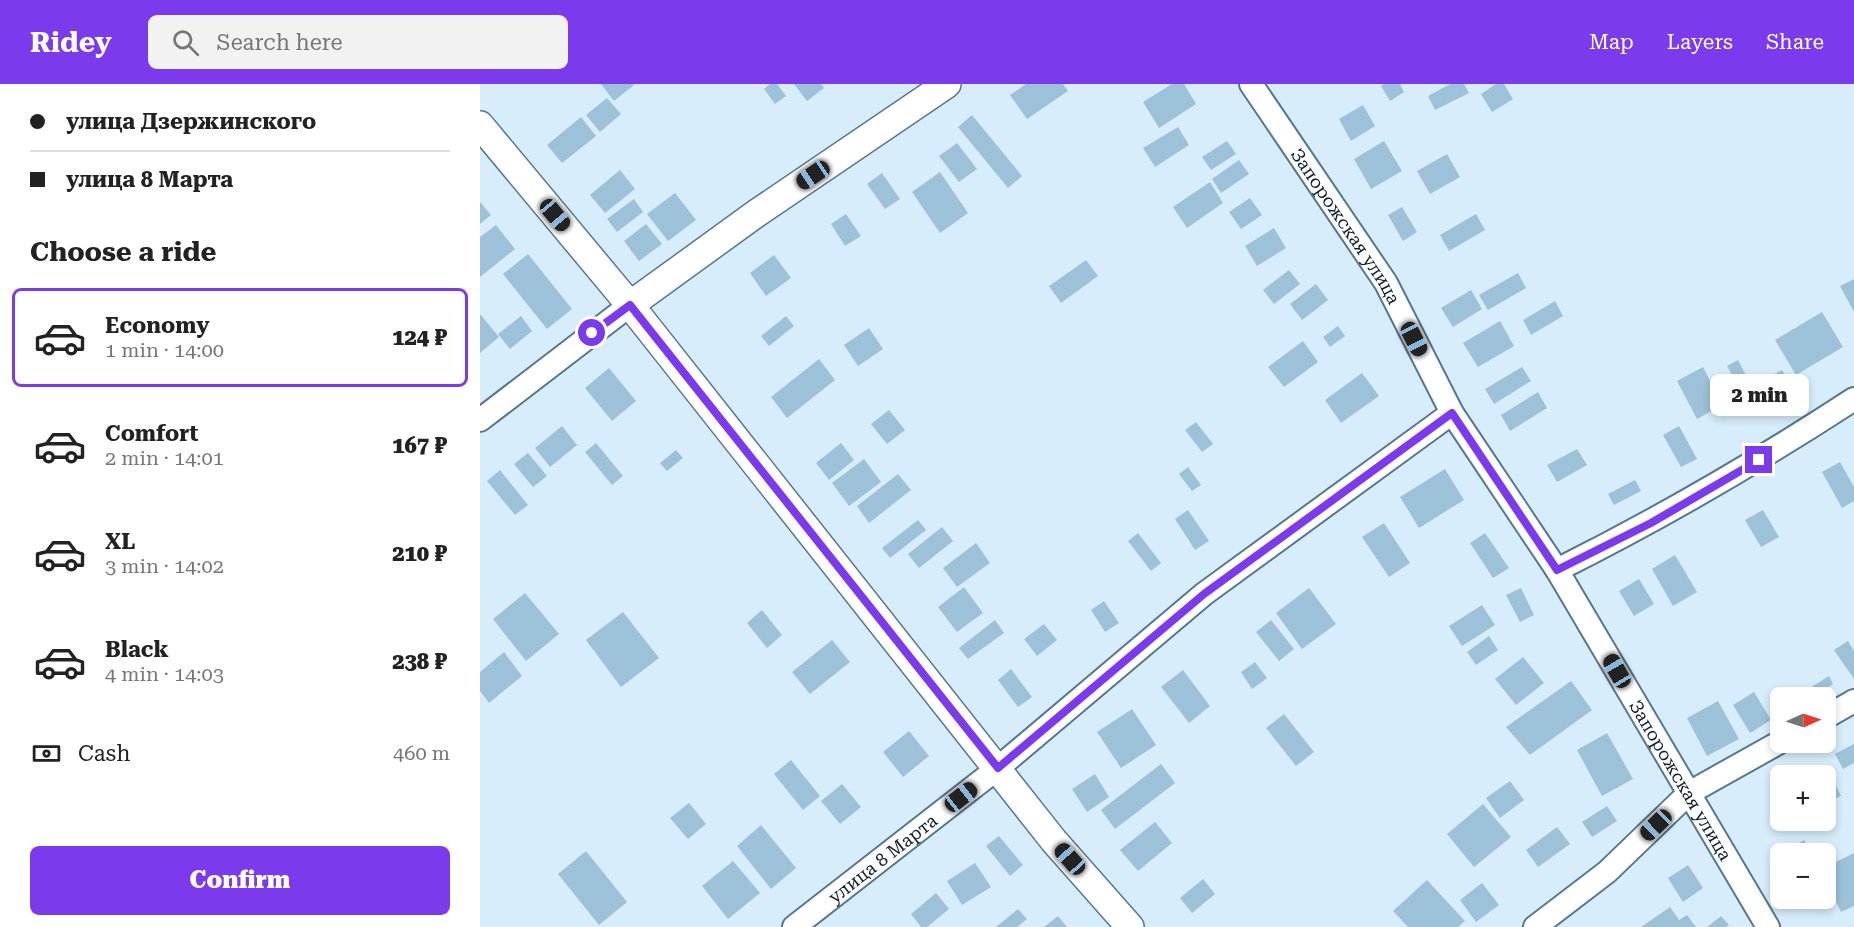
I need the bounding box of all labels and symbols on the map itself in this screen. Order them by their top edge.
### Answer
street label: Запорожская улица [1287,144,1405,308]
car [793,157,833,193]
car [537,195,573,235]
route start [578,319,605,346]
car [1398,319,1430,359]
callout: 2 min [1710,373,1808,415]
route end [1745,446,1772,473]
car [1600,651,1634,691]
north arrow [1770,687,1836,753]
street label: Запорожская улица [1625,696,1737,864]
car [941,779,981,815]
car [1637,806,1675,844]
street label: улица 8 Марта [824,809,941,907]
car [1051,840,1089,878]

